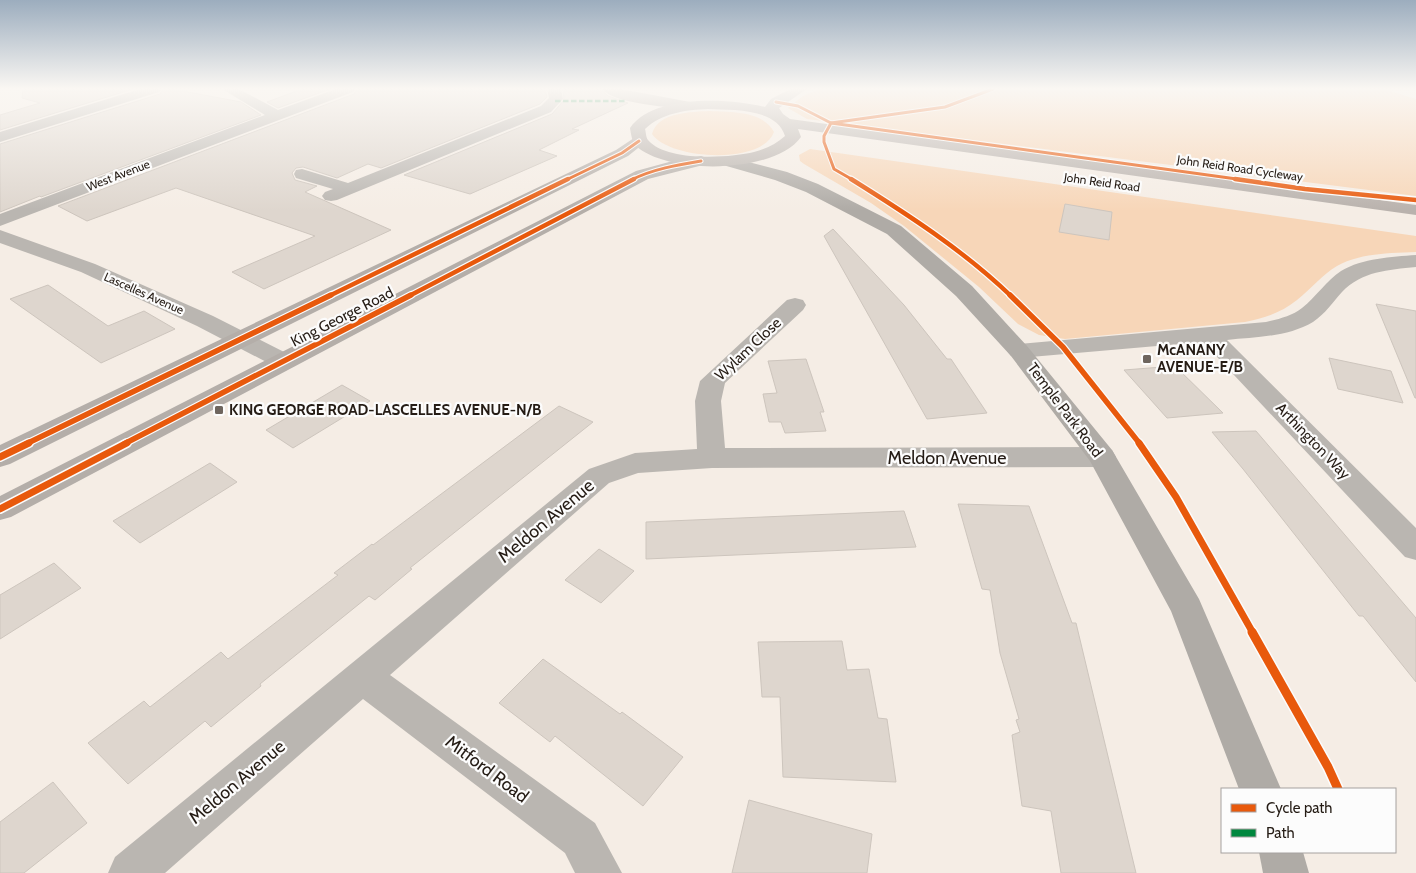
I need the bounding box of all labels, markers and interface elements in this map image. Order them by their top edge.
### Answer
street label: John Reid Road Cycleway [1175,152,1304,184]
street label: West Avenue [84,156,152,194]
street label: John Reid Road [1062,169,1141,195]
street label: Lascelles Avenue [102,269,186,317]
street label: King George Road [288,283,396,351]
street label: Wylam Close [711,314,785,384]
place label: McANANY AVENUE-E/B [1157,341,1243,376]
marker: McANANY AVENUE-E/B [1141,353,1153,365]
street label: Temple Park Road [1024,359,1106,461]
street label: Arthington Way [1272,399,1354,483]
place label: KING GEORGE ROAD-LASCELLES AVENUE-N/B [229,401,541,419]
marker: KING GEORGE ROAD-LASCELLES AVENUE-N/B [213,404,225,416]
street label: Meldon Avenue [888,447,1006,469]
street label: Meldon Avenue [493,474,599,568]
street label: Mitford Road [441,731,533,807]
street label: Meldon Avenue [184,735,290,829]
legend [1221,788,1396,853]
text: Cycle path [1266,799,1332,817]
text: Path [1266,824,1295,842]

